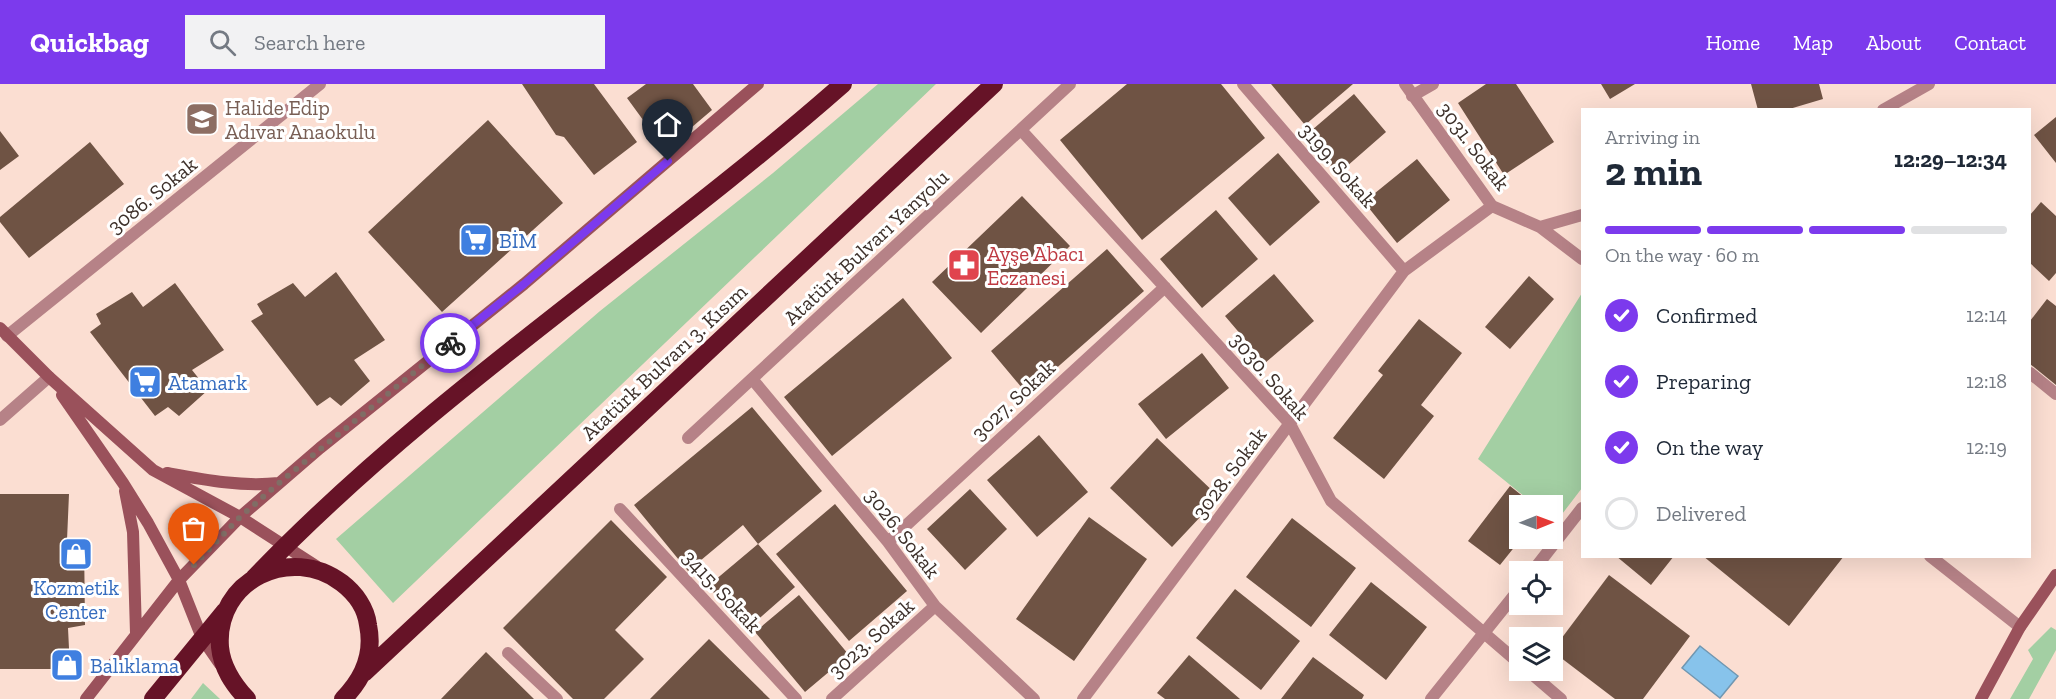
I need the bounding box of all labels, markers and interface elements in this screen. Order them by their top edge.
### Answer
search box [185,15,605,69]
text: Quickbag [30,26,149,59]
icon: search [206,26,239,59]
text: Search here [254,29,365,56]
text: Home [1706,30,1760,55]
text: Map [1793,30,1833,55]
text: About [1866,30,1921,55]
text: Contact [1954,30,2026,55]
place label: Halide Edip Adıvar Anaokulu [225,95,376,144]
street label: 3031. Sokak [1433,97,1515,195]
pin [642,99,693,161]
school or university icon: Halide Edip Adıvar Anaokulu [184,101,220,137]
icon: home [651,108,684,141]
street label: 3199. Sokak [1295,118,1382,212]
text: Arriving in [1605,125,1700,149]
text: 12:29–12:34 [1894,146,2007,173]
text: 2 min [1605,148,1702,195]
street label: 3086. Sokak [102,151,202,239]
street label: Atatürk Bulvarı Yanyolu [778,164,954,330]
supermarket icon: BİM [458,222,494,258]
place label: BİM [499,228,537,253]
place label: Ayşe Abacı Eczanesi [987,241,1084,290]
text: On the way · 60 m [1605,243,1759,267]
pharmacy icon: Ayşe Abacı Eczanesi [946,247,982,283]
street label: Atatürk Bulvarı 3. Kısım [576,279,752,445]
icon: check [1605,299,1638,332]
text: Confirmed [1656,302,1757,329]
text: 12:14 [1966,303,2007,327]
courier [420,313,480,373]
icon: bike [434,327,467,360]
street label: 3030. Sokak [1225,327,1315,425]
street label: 3027. Sokak [966,355,1060,445]
supermarket icon: Atamark [127,364,163,400]
icon: check [1605,365,1638,398]
text: Preparing [1656,368,1751,395]
text: 12:18 [1966,369,2007,393]
place label: Atamark [168,370,247,395]
street label: 3028. Sokak [1187,423,1271,523]
icon: check [1605,431,1638,464]
text: On the way [1656,434,1763,461]
text: 12:19 [1966,435,2007,459]
street label: 3026. Sokak [860,483,946,583]
north arrow [1509,495,1563,549]
map controls [1509,495,1563,681]
text: Delivered [1656,500,1746,527]
pin [168,503,219,565]
icon: bag [177,512,210,545]
shop icon: Kozmetik Center [58,536,94,572]
street label: 3415. Sokak [678,545,767,637]
button: locate [1509,561,1563,615]
place label: Kozmetik Center [33,575,119,624]
street label: 3023. Sokak [823,593,919,683]
button: layers [1509,627,1563,681]
shop icon: Balıklama [49,647,85,683]
place label: Balıklama [90,653,179,678]

